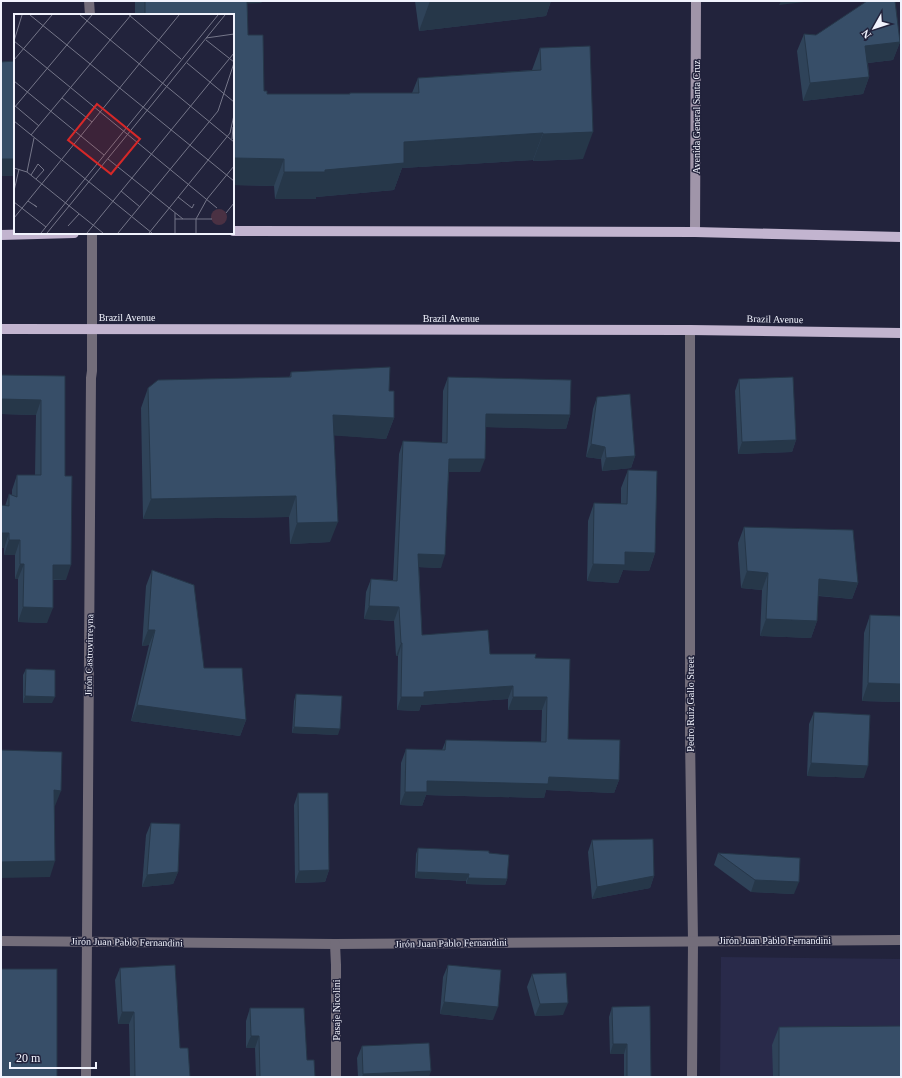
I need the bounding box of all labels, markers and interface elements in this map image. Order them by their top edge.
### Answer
north arrow [854,8,894,48]
inset map [14,14,234,234]
text: N [859,27,873,41]
street label: Avenida General Santa Cruz [691,59,702,174]
street label: Brazil Avenue [99,312,156,323]
street label: Brazil Avenue [423,313,480,324]
street label: Brazil Avenue [747,313,804,325]
street label: Jirón Castrovirreyna [83,613,95,696]
street label: Pedro Ruiz Gallo Street [685,656,696,752]
street label: Jirón Juan Pablo Fernandini [719,935,831,946]
street label: Jirón Juan Pablo Fernandini [71,936,183,948]
street label: Jirón Juan Pablo Fernandini [395,937,507,949]
street label: Pasaje Nicolini [331,979,342,1040]
scale bar [10,1044,96,1070]
text: 20 m [16,1051,41,1065]

